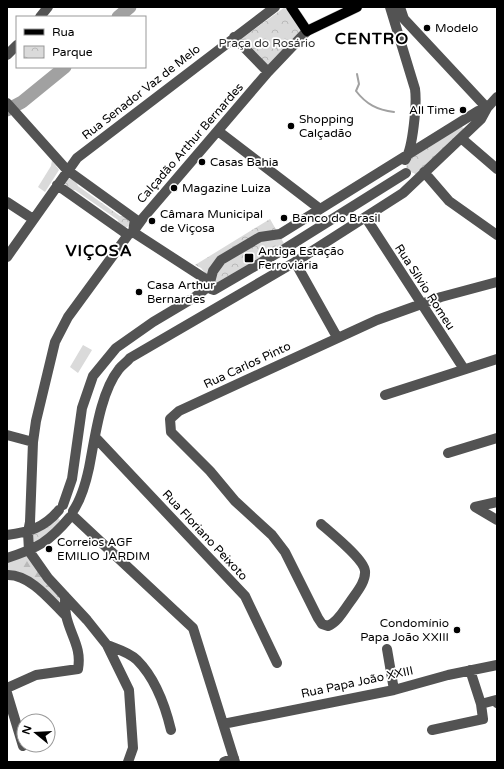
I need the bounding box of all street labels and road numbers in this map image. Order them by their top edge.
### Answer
street label: Rua Senador Vaz de Melo [79,42,203,142]
street label: Calçadão Arthur Bernardes [134,80,246,206]
street label: Rua Sílvio Romeu [392,241,458,333]
street label: Rua Carlos Pinto [201,339,293,391]
street label: Rua Floriano Peixoto [160,487,250,583]
street label: Rua Papa João XXIII [300,663,414,701]

